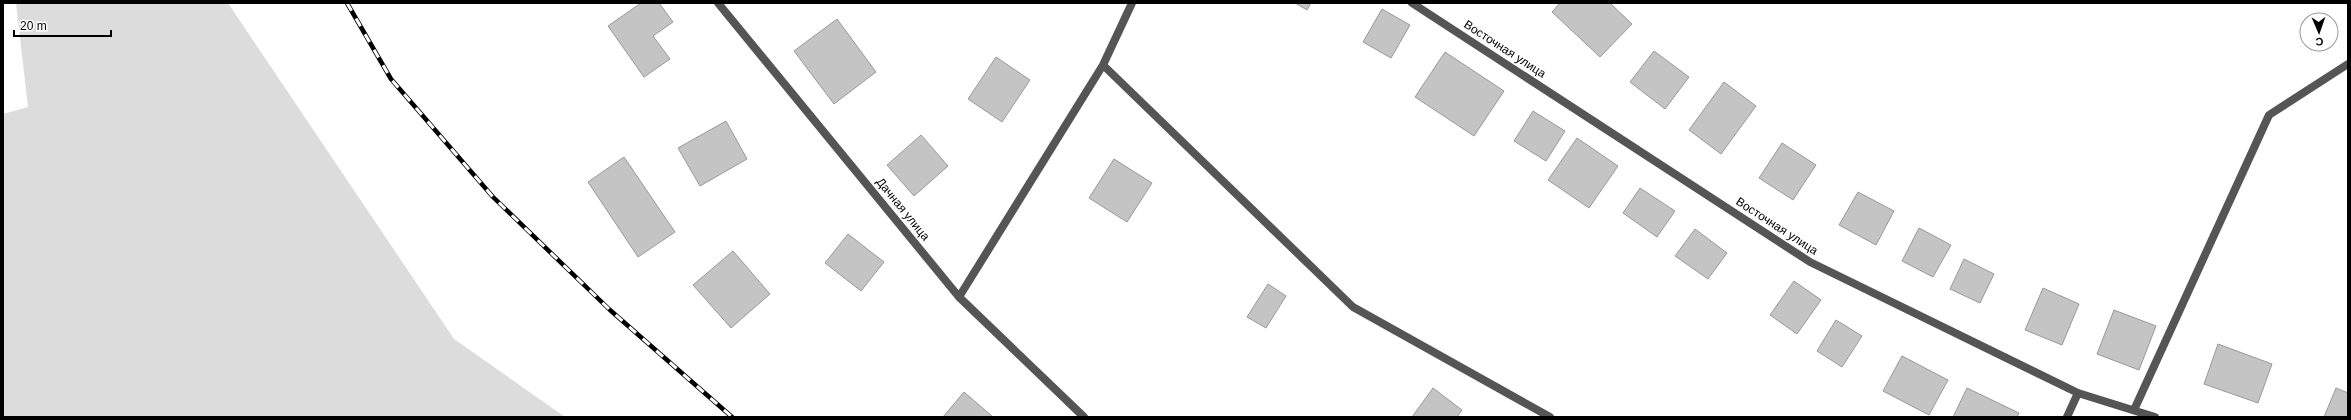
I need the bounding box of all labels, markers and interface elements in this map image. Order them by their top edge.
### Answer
scale bar [14,12,111,38]
north arrow [2299,12,2339,52]
street label: Восточная улица [1461,17,1549,81]
text: 20 m [20,19,47,33]
text: С [2315,36,2324,48]
street label: Дачная улица [873,175,933,244]
street label: Восточная улица [1733,194,1821,258]

